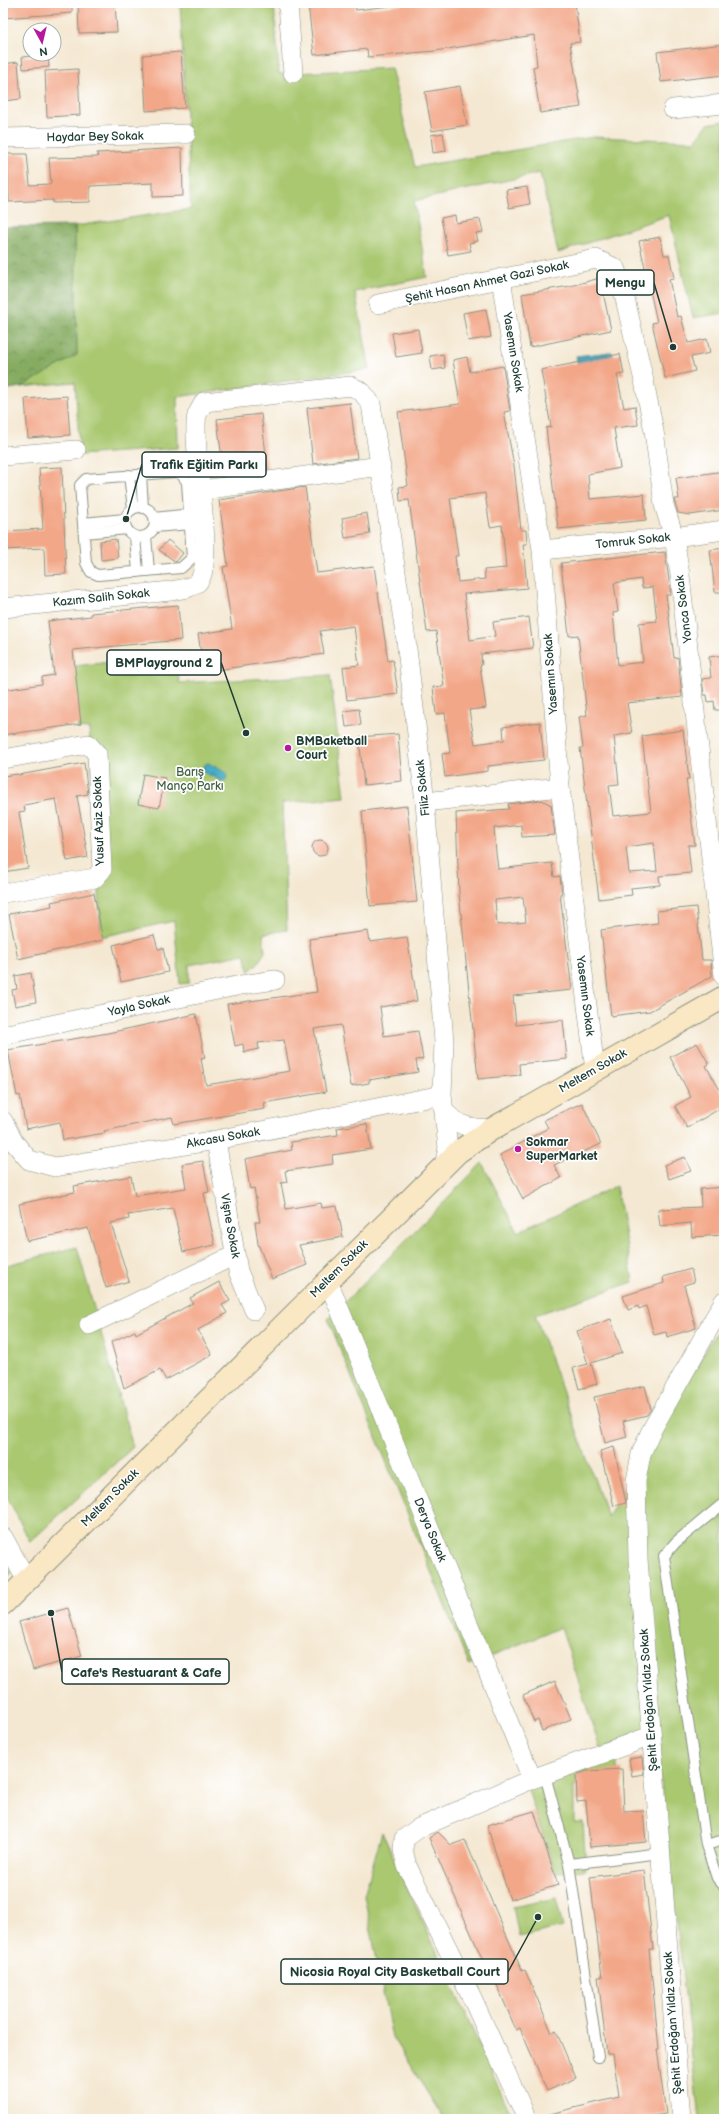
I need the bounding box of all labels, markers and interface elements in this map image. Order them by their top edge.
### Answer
north arrow [22,22,62,62]
text: N [38,44,48,58]
street label: Haydar Bey Sokak [46,129,144,145]
street label: Şehit Hasan Ahmet Gazi Sokak [404,257,570,307]
callout: Mengu [597,270,654,295]
text: Mengu [605,275,645,291]
street label: Yasemın Sokak [499,310,527,393]
callout: Trafik Eğitim Parkı [142,452,266,477]
text: Trafik Eğitim Parkı [150,457,258,473]
street label: Tomruk Sokak [595,530,671,552]
street label: Yonca Sokak [672,574,696,645]
street label: Kazım Salih Sokak [52,585,150,611]
street label: Yasemın Sokak [541,633,561,716]
callout: BMPlayground 2 [107,650,221,675]
text: BMPlayground 2 [115,655,213,671]
place label: BMBaketball Court [296,734,367,763]
marker: BMBaketball Court [283,743,293,753]
street label: Filiz Sokak [413,759,433,817]
park label: Barış Manço Parkı [156,765,224,794]
street label: Yusuf Aziz Sokak [90,776,108,867]
street label: Yasemın Sokak [573,954,597,1037]
street label: Yayla Sokak [106,992,171,1020]
street label: Meltem Sokak [556,1045,630,1096]
street label: Akcasu Sokak [185,1124,261,1152]
place label: Sokmar SuperMarket [526,1135,598,1164]
marker: Sokmar SuperMarket [513,1144,523,1154]
street label: Vişne Sokak [217,1192,243,1260]
street label: Meltem Sokak [307,1237,371,1301]
street label: Meltem Sokak [78,1466,142,1530]
street label: Derya Sokak [410,1496,450,1564]
street label: Şehit Erdoğan Yıldız Sokak [637,1628,661,1772]
callout: Cafe's Restuarant & Cafe [62,1659,229,1684]
text: Cafe's Restuarant & Cafe [70,1665,222,1681]
street label: Şehit Erdoğan Yıldız Sokak [661,1951,685,2095]
callout: Nicosia Royal City Basketball Court [281,1959,508,1984]
text: Nicosia Royal City Basketball Court [290,1964,501,1980]

